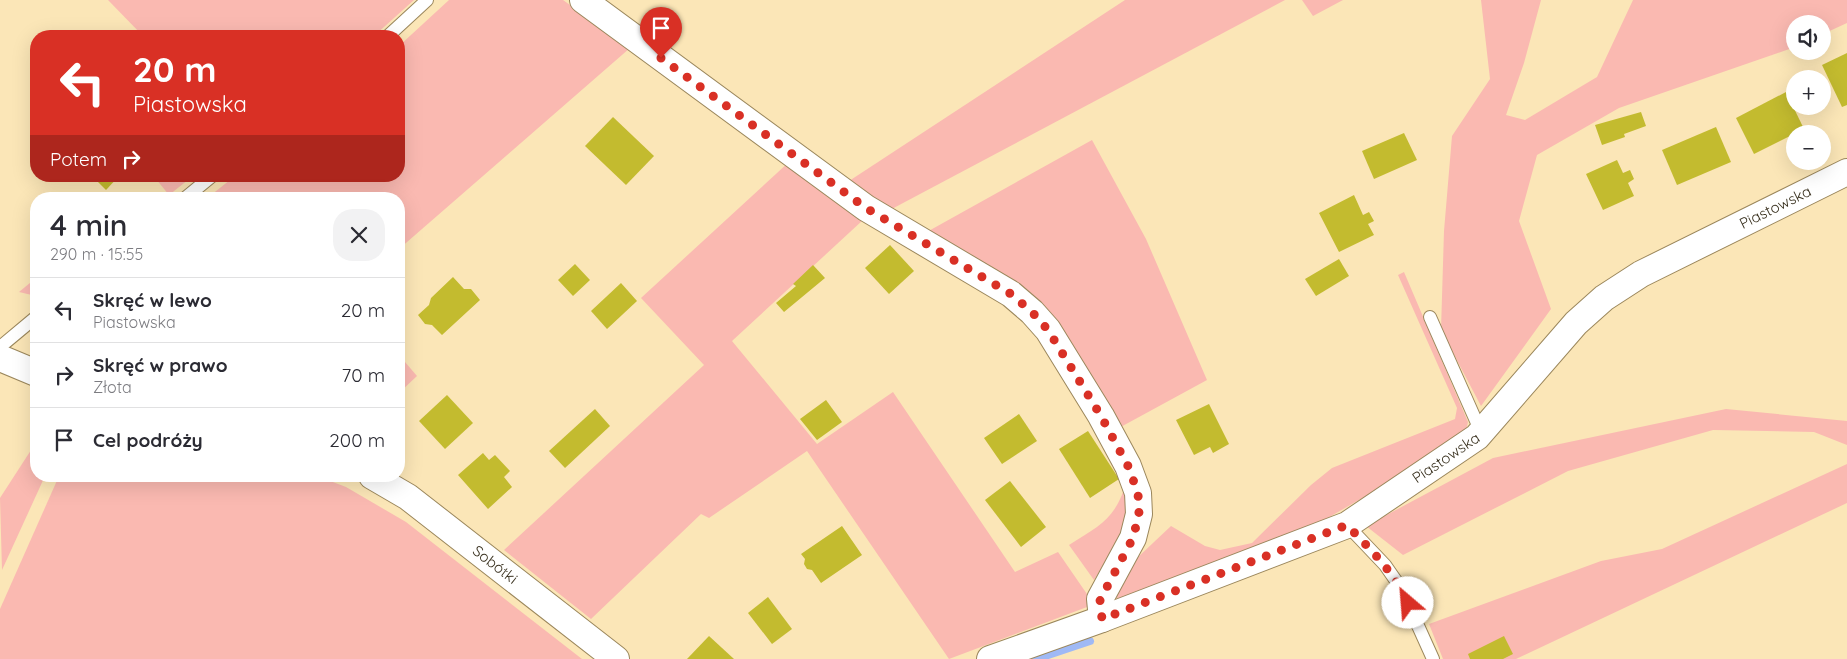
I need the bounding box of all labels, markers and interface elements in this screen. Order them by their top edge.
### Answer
pin [640,7,682,58]
icon: arrive [647,14,675,42]
map controls [1786,15,1831,170]
button: sound [1786,15,1831,60]
text: 20 m [133,47,216,91]
icon: left [50,50,115,115]
button: + [1786,70,1831,115]
text: Piastowska [133,90,247,118]
button: − [1786,125,1831,170]
icon: right [117,145,145,173]
text: Potem [50,147,107,171]
street label: Piastowska [1736,181,1814,233]
text: 4 min [50,206,128,244]
button: close [333,209,385,261]
text: 290 m · 15:55 [50,244,143,264]
text: Skręć w lewo [93,288,212,312]
icon: left [50,296,78,324]
text: 20 m [341,298,385,322]
text: Piastowska [93,312,176,332]
text: Skręć w prawo [93,353,228,377]
icon: right [50,361,78,389]
text: 70 m [341,363,385,387]
text: Złota [93,377,132,397]
icon: arrive [50,426,78,454]
text: Cel podróży [93,428,203,452]
text: 200 m [329,428,385,452]
street label: Piastowska [1408,428,1483,487]
street label: Sobótki [469,541,522,588]
position arrow [1381,576,1433,628]

